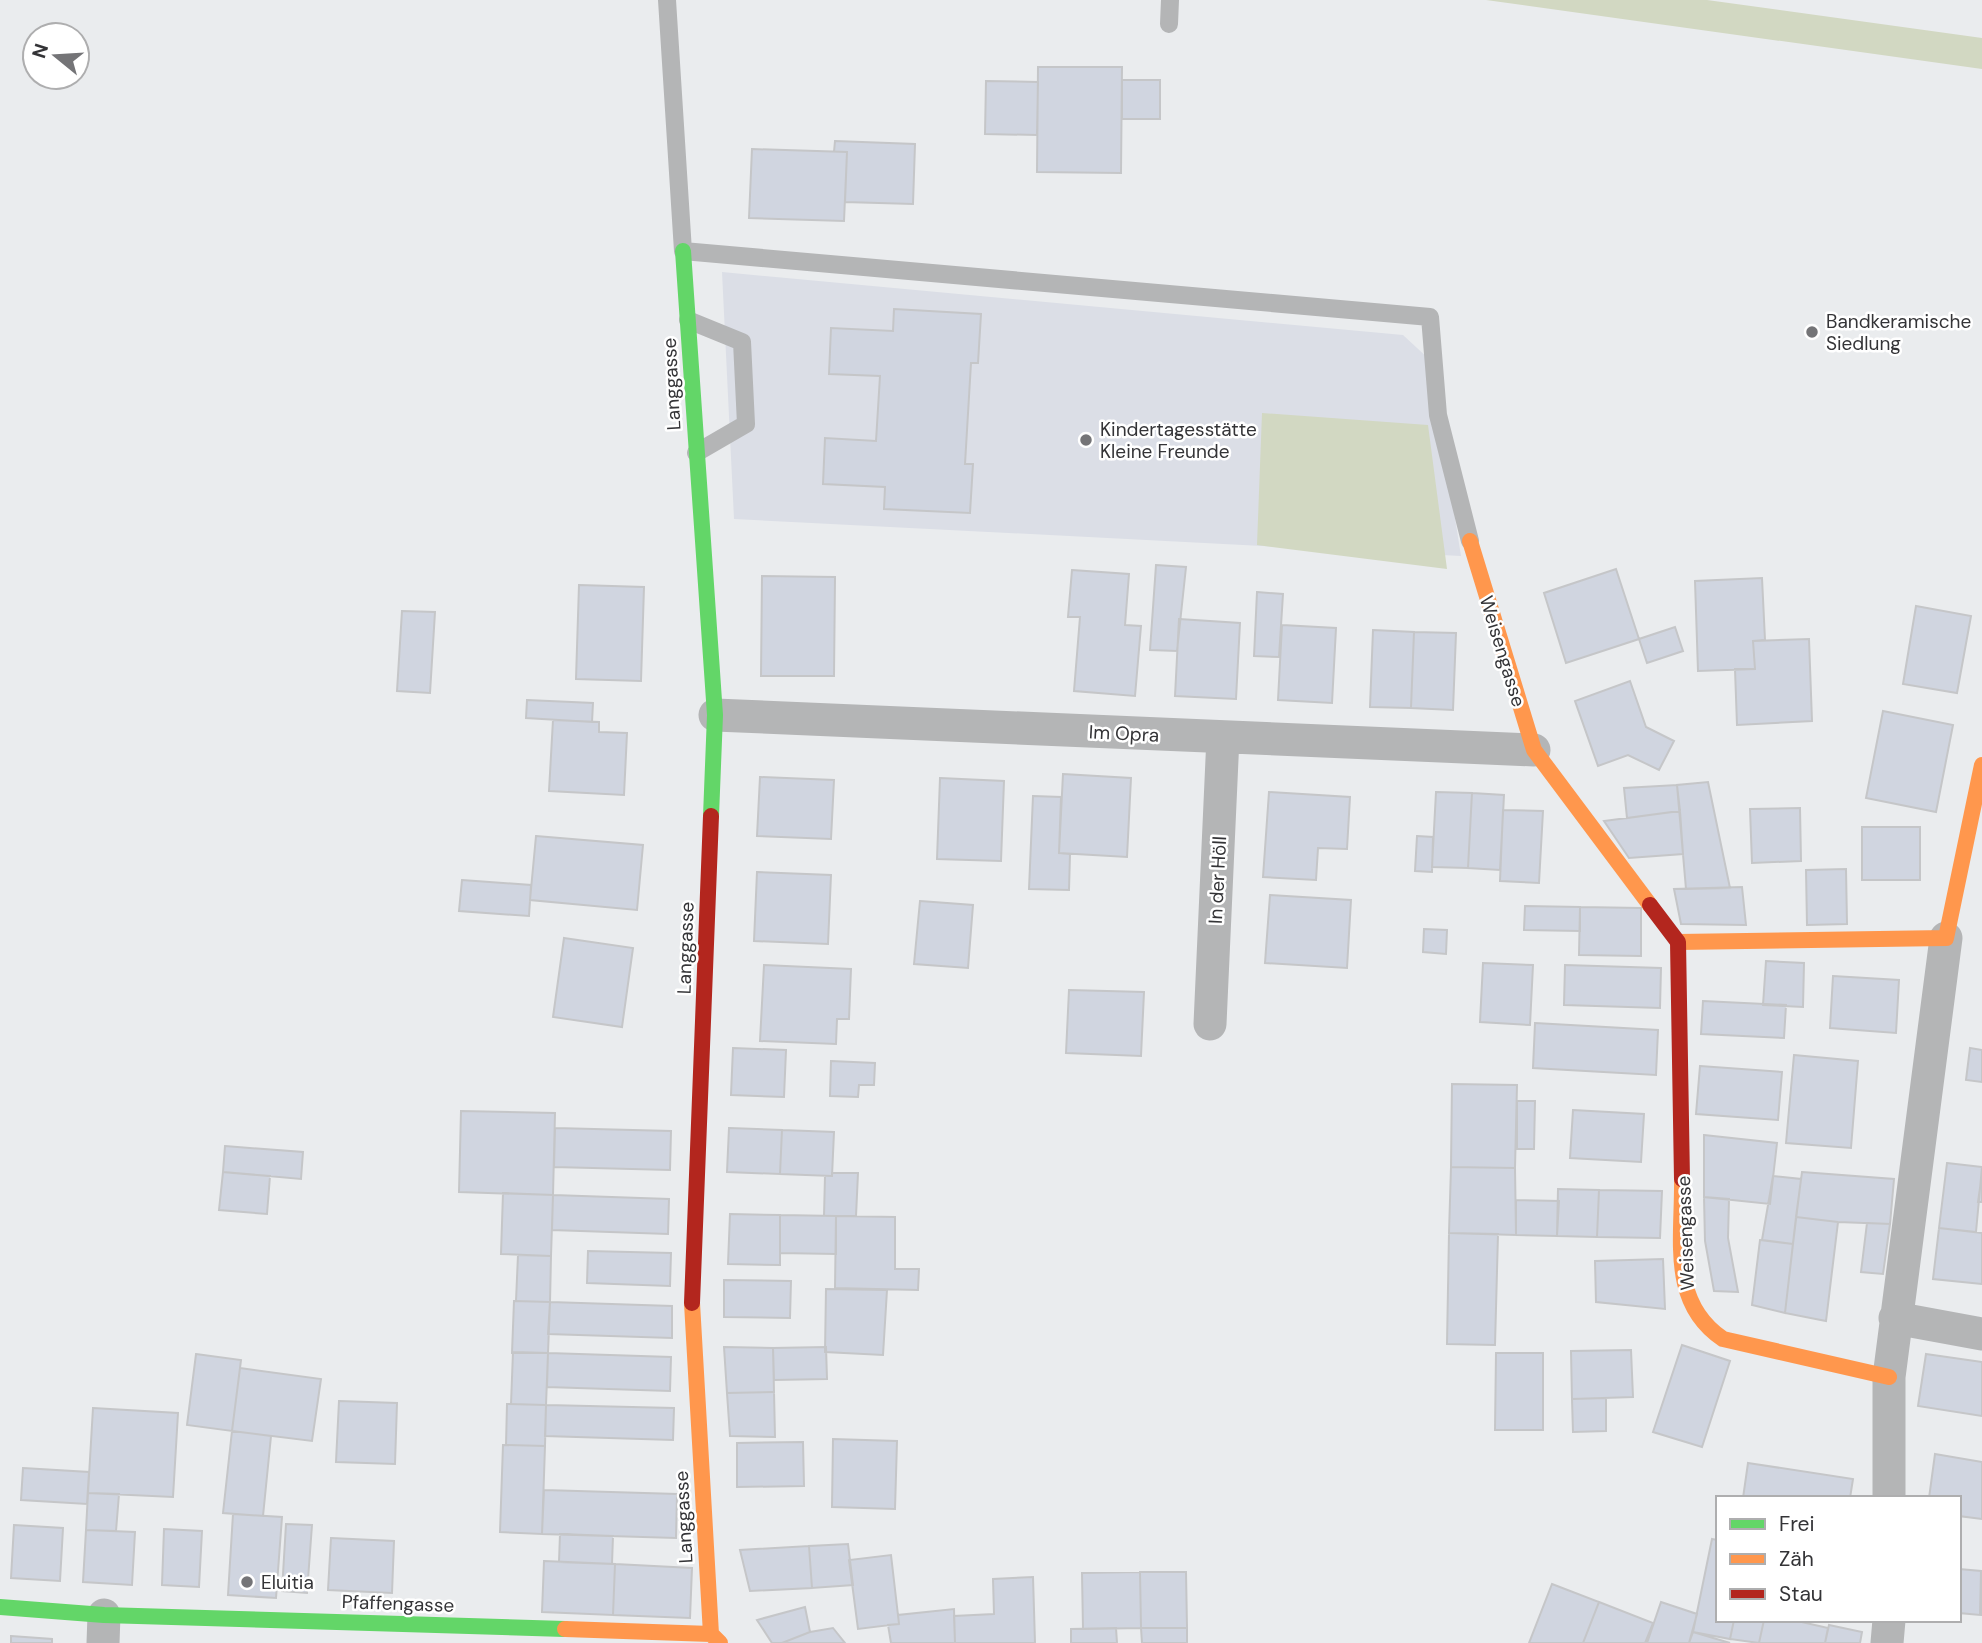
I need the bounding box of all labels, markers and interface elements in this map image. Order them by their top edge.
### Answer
north arrow [21,21,91,91]
text: N [26,40,54,61]
place label: Bandkeramische Siedlung [1826,309,1971,356]
marker: Bandkeramische Siedlung [1804,324,1820,340]
street label: Langgasse [657,337,686,431]
place label: Kindertagesstätte Kleine Freunde [1100,417,1257,464]
marker: Kindertagesstätte Kleine Freunde [1078,432,1094,448]
street label: Weisengasse [1474,593,1531,710]
street label: Im Opra [1088,719,1160,748]
street label: In der Höll [1203,835,1232,925]
street label: Langgasse [671,901,700,995]
street label: Weisengasse [1671,1175,1700,1291]
street label: Langgasse [669,1470,698,1564]
legend [1716,1496,1961,1622]
text: Frei [1779,1510,1815,1538]
text: Zäh [1779,1545,1814,1573]
place label: Eluitia [261,1570,314,1595]
marker: Eluitia [239,1574,255,1590]
text: Stau [1779,1580,1823,1608]
street label: Pfaffengasse [341,1589,455,1618]

